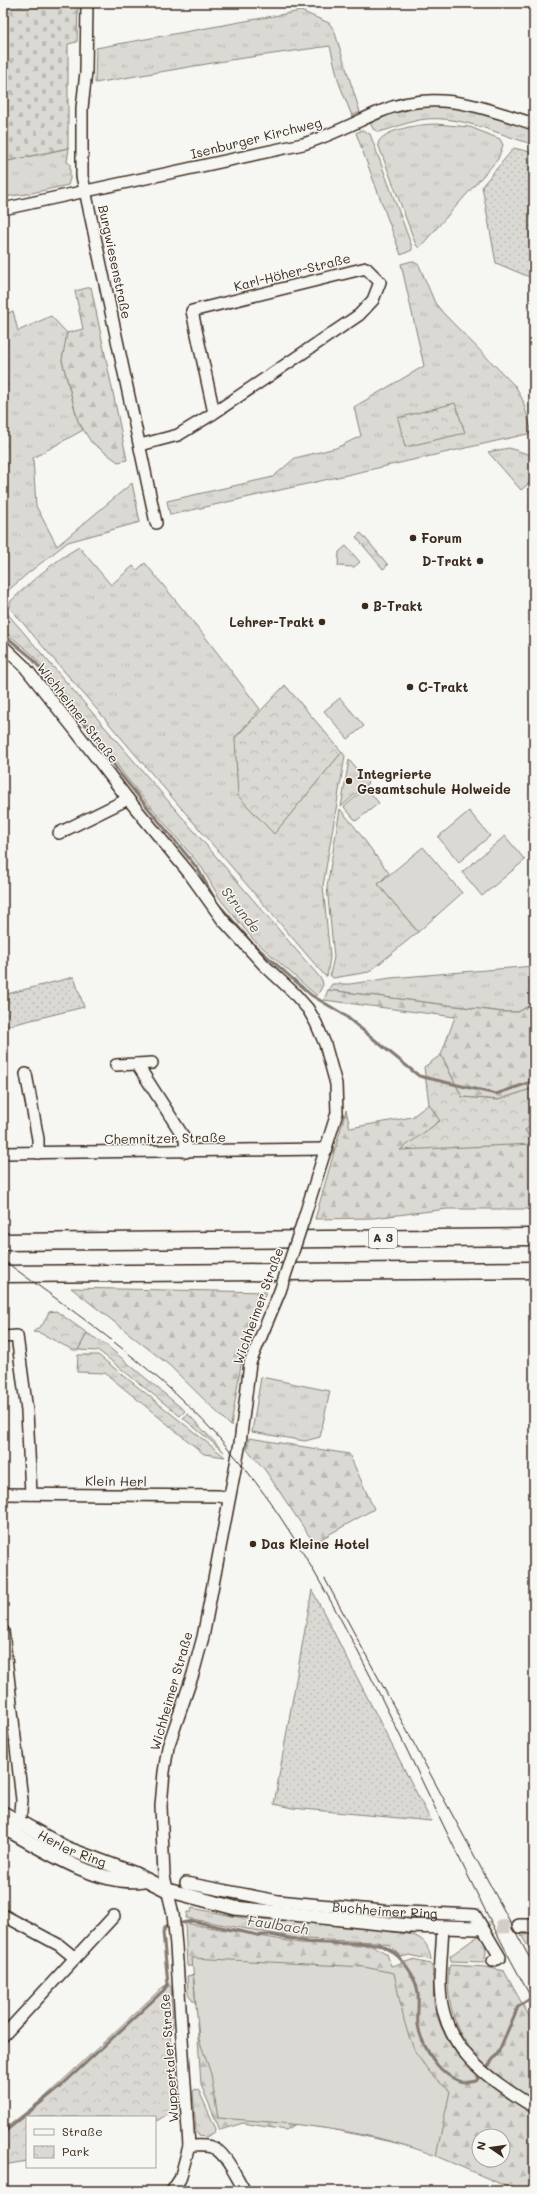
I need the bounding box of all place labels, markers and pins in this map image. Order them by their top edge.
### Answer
place label: Forum [421,529,462,546]
marker: Forum [408,533,418,543]
place label: D-Trakt [422,552,472,569]
marker: D-Trakt [475,556,485,566]
place label: B-Trakt [373,597,423,614]
marker: B-Trakt [360,601,370,611]
place label: Lehrer-Trakt [229,613,314,630]
marker: Lehrer-Trakt [317,617,327,627]
place label: C-Trakt [418,678,469,695]
marker: C-Trakt [405,682,415,692]
place label: Integrierte Gesamtschule Holweide [357,765,511,797]
marker: Integrierte Gesamtschule Holweide [344,776,354,786]
place label: Das Kleine Hotel [261,1535,369,1552]
marker: Das Kleine Hotel [248,1539,258,1549]

